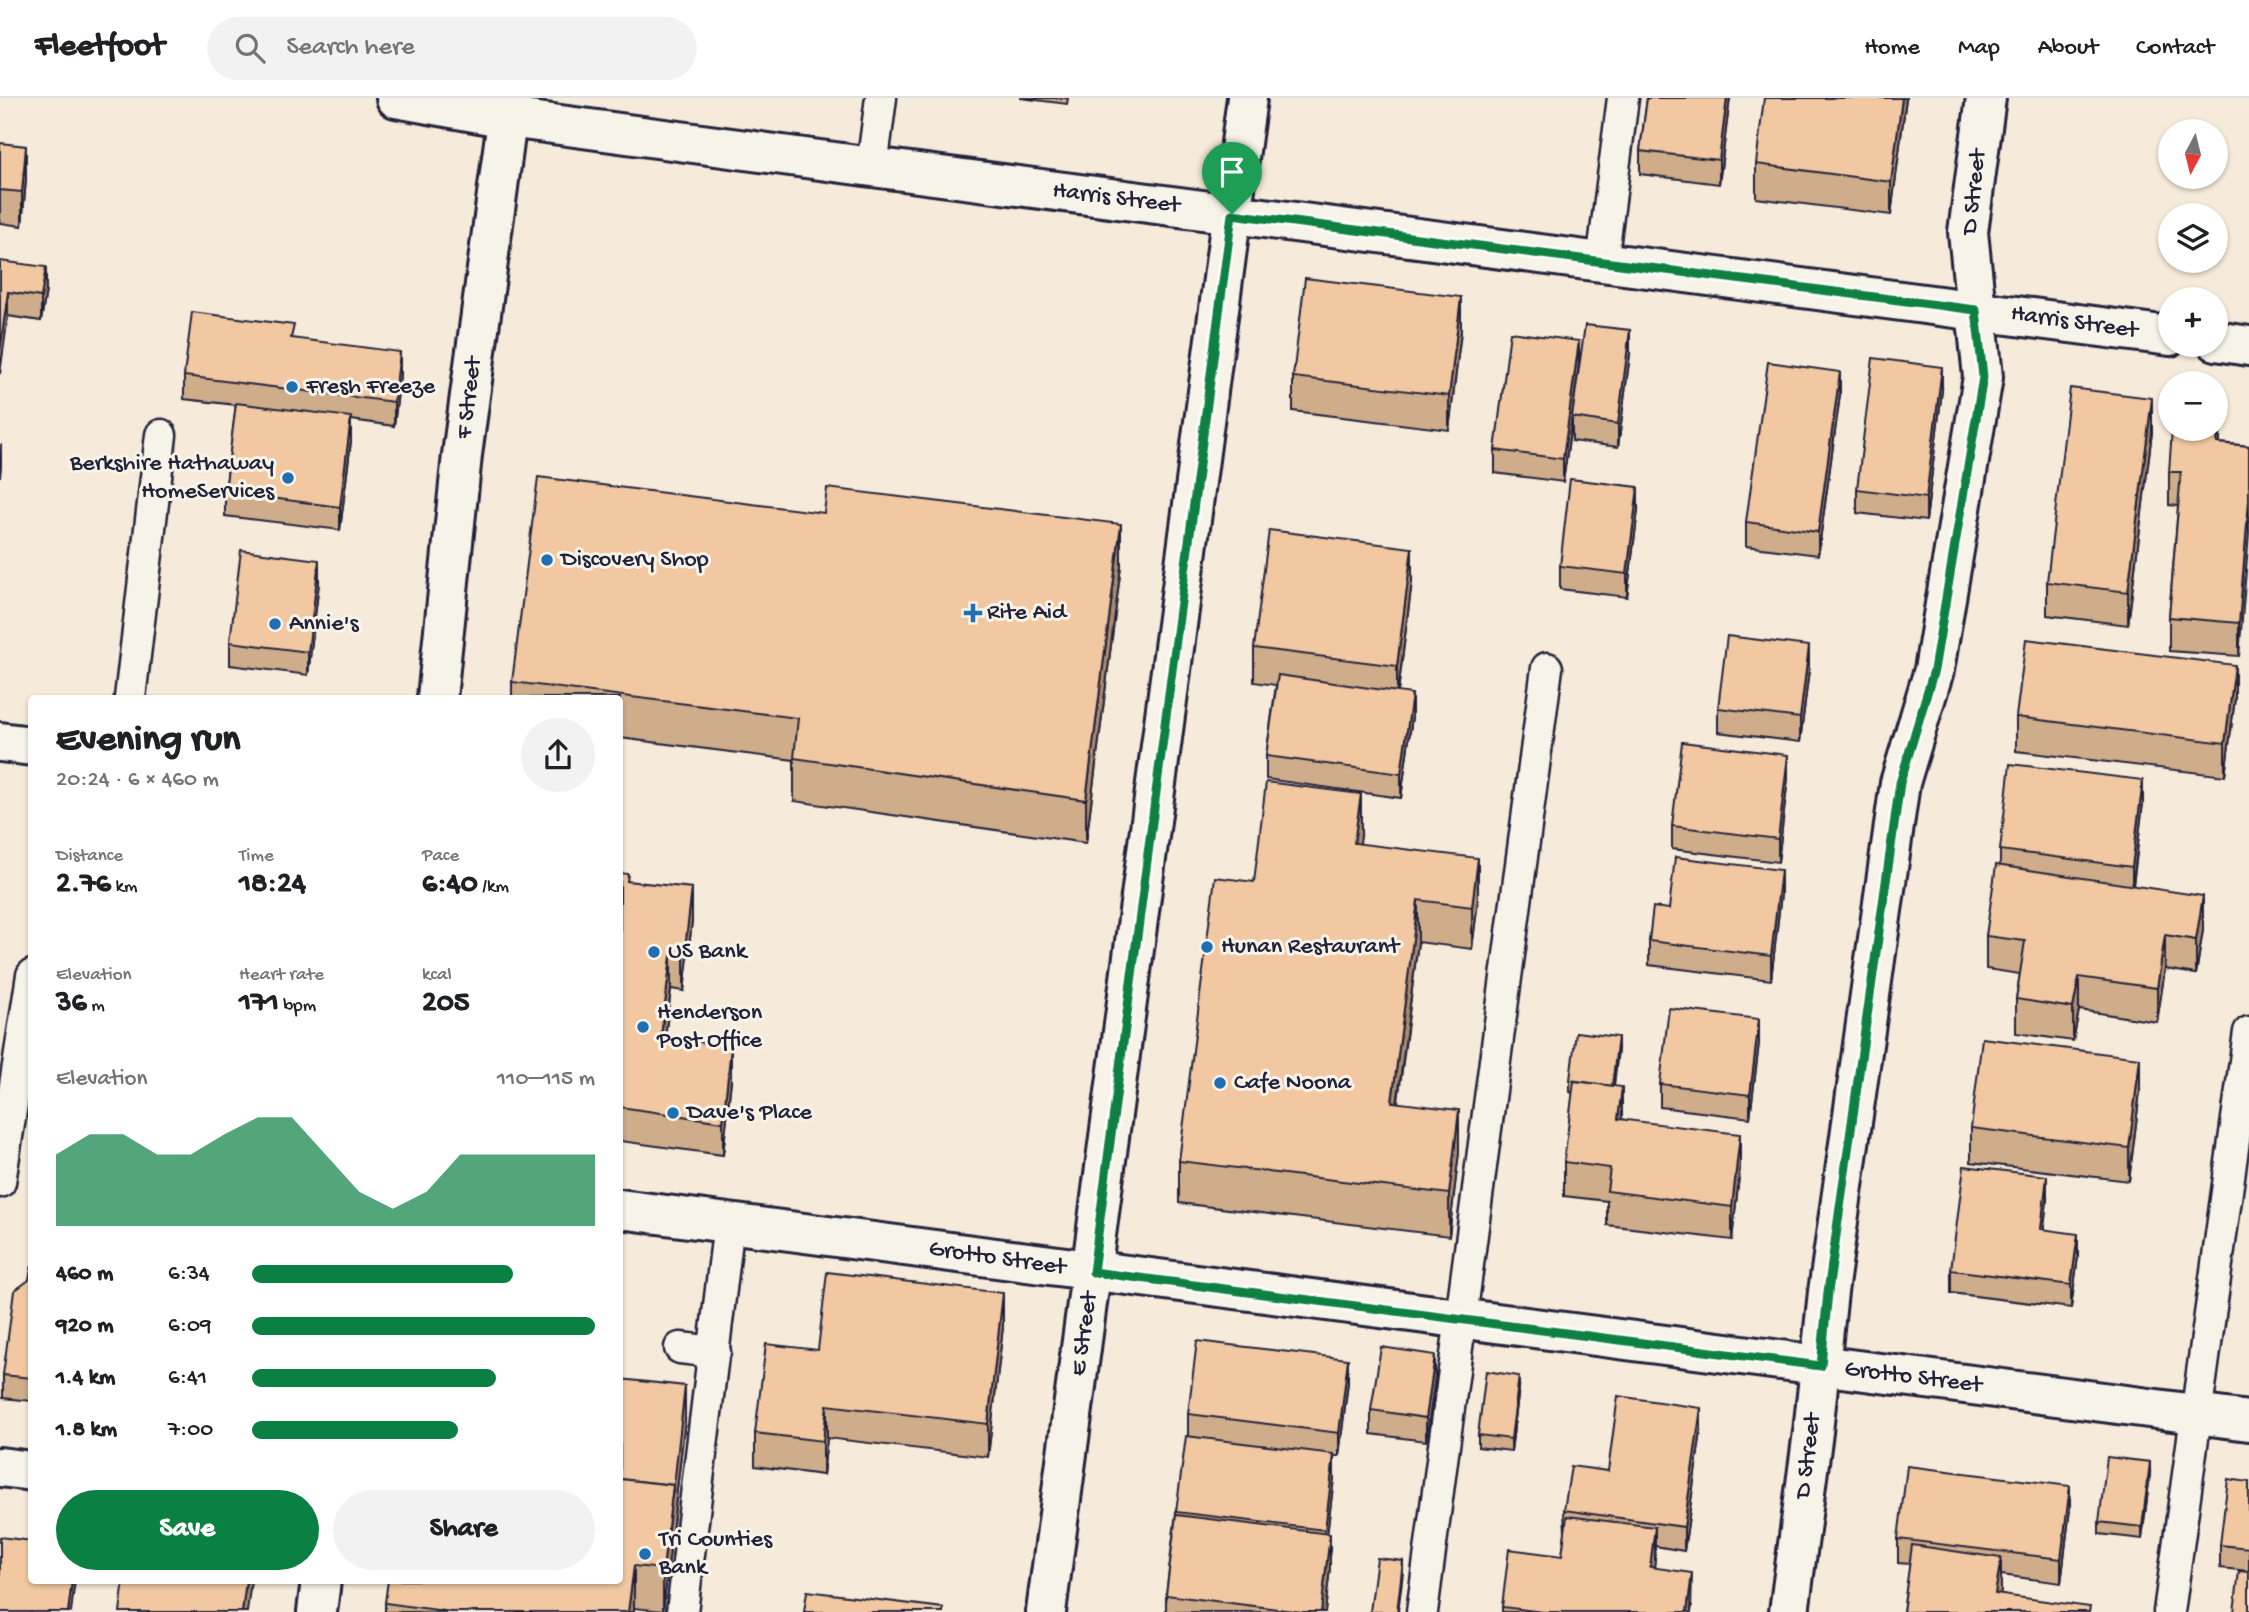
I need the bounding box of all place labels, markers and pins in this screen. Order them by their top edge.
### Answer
pin [1202,142,1262,214]
place label: Fresh Freeze [305,373,436,402]
marker: Fresh Freeze [284,379,300,395]
place label: Berkshire Hathaway HomeServices [69,450,275,507]
marker: Berkshire Hathaway HomeServices [280,470,296,486]
place label: Discovery Shop [559,546,709,575]
marker: Discovery Shop [539,552,555,568]
place label: Rite Aid [987,599,1068,628]
marker: Rite Aid [965,605,981,621]
place label: Annie's [289,610,360,639]
marker: Annie's [267,616,283,632]
place label: Hunan Restaurant [1221,933,1401,962]
place label: US Bank [668,938,749,967]
marker: Hunan Restaurant [1199,939,1215,955]
marker: US Bank [646,944,662,960]
place label: Henderson Post Office [656,999,763,1056]
marker: Henderson Post Office [635,1019,651,1035]
place label: Cafe Noona [1234,1069,1352,1098]
marker: Cafe Noona [1212,1075,1228,1091]
place label: Dave's Place [685,1099,813,1128]
marker: Dave's Place [665,1105,681,1121]
place label: Tri Counties Bank [657,1526,773,1583]
marker: Tri Counties Bank [637,1546,653,1562]

